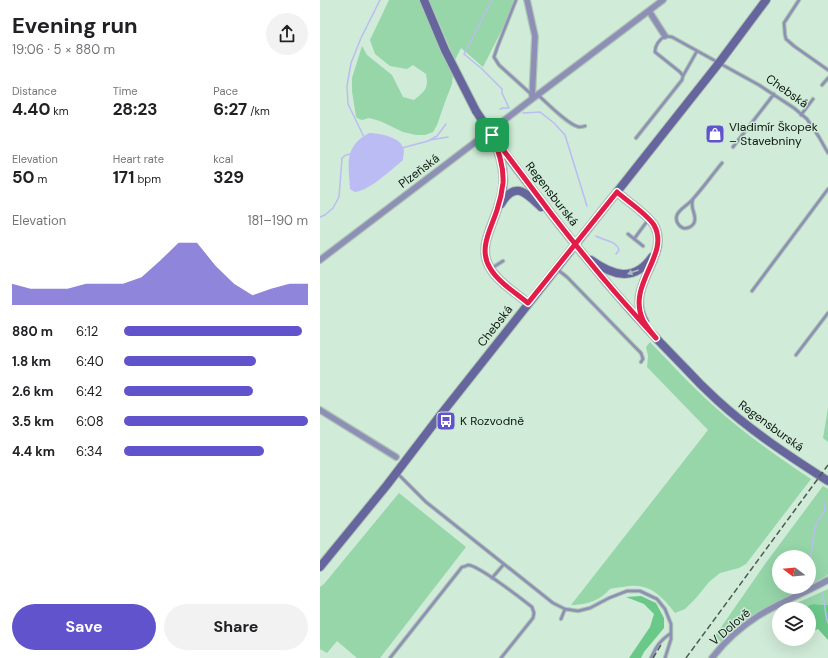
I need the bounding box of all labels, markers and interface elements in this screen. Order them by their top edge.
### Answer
text: Evening run [12,11,138,40]
button: share [266,13,308,55]
text: 19:06 · 5 × 880 m [12,41,115,58]
street label: Chebská [763,71,811,111]
text: Distance [12,84,57,98]
text: Time [113,84,138,98]
text: Pace [213,84,238,98]
text: 4.40 [12,98,50,120]
text: 28:23 [113,98,158,120]
text: 6:27 [213,98,247,120]
text: km [50,104,69,118]
text: /km [247,104,270,118]
pin [475,118,509,152]
place label: Vladimír Škopek – Stavebniny [729,119,818,149]
shop icon: Vladimír Škopek – Stavebniny [704,123,726,145]
icon: arrive [481,124,503,146]
street label: Plzeňská [395,150,443,192]
text: Elevation [12,152,58,166]
text: Heart rate [113,152,164,166]
text: kcal [213,152,233,166]
street label: Regensburská [522,159,582,229]
text: 50 [12,166,35,188]
text: 171 [113,166,135,188]
text: 329 [213,166,244,188]
text: m [35,172,47,186]
text: bpm [135,172,161,186]
text: Elevation [12,212,66,229]
text: 181–190 m [247,212,308,229]
one-way arrow [626,269,638,275]
street label: Chebská [474,302,516,350]
text: 880 m [12,323,53,340]
text: 6:12 [76,323,98,340]
text: 1.8 km [12,353,51,370]
text: 6:40 [76,353,104,370]
text: 2.6 km [12,383,53,400]
text: 6:42 [76,383,102,400]
street label: Regensburská [735,397,807,455]
bus stop icon: K Rozvodně [435,410,457,432]
text: 3.5 km [12,413,54,430]
text: 6:08 [76,413,104,430]
place label: K Rozvodně [460,413,524,429]
text: 4.4 km [12,443,55,460]
text: 6:34 [76,443,102,460]
north arrow [772,550,816,594]
map controls [772,550,816,646]
button: layers [772,602,816,646]
button: Save [12,604,156,650]
button: Share [164,604,308,650]
street label: V Dolově [706,605,754,649]

